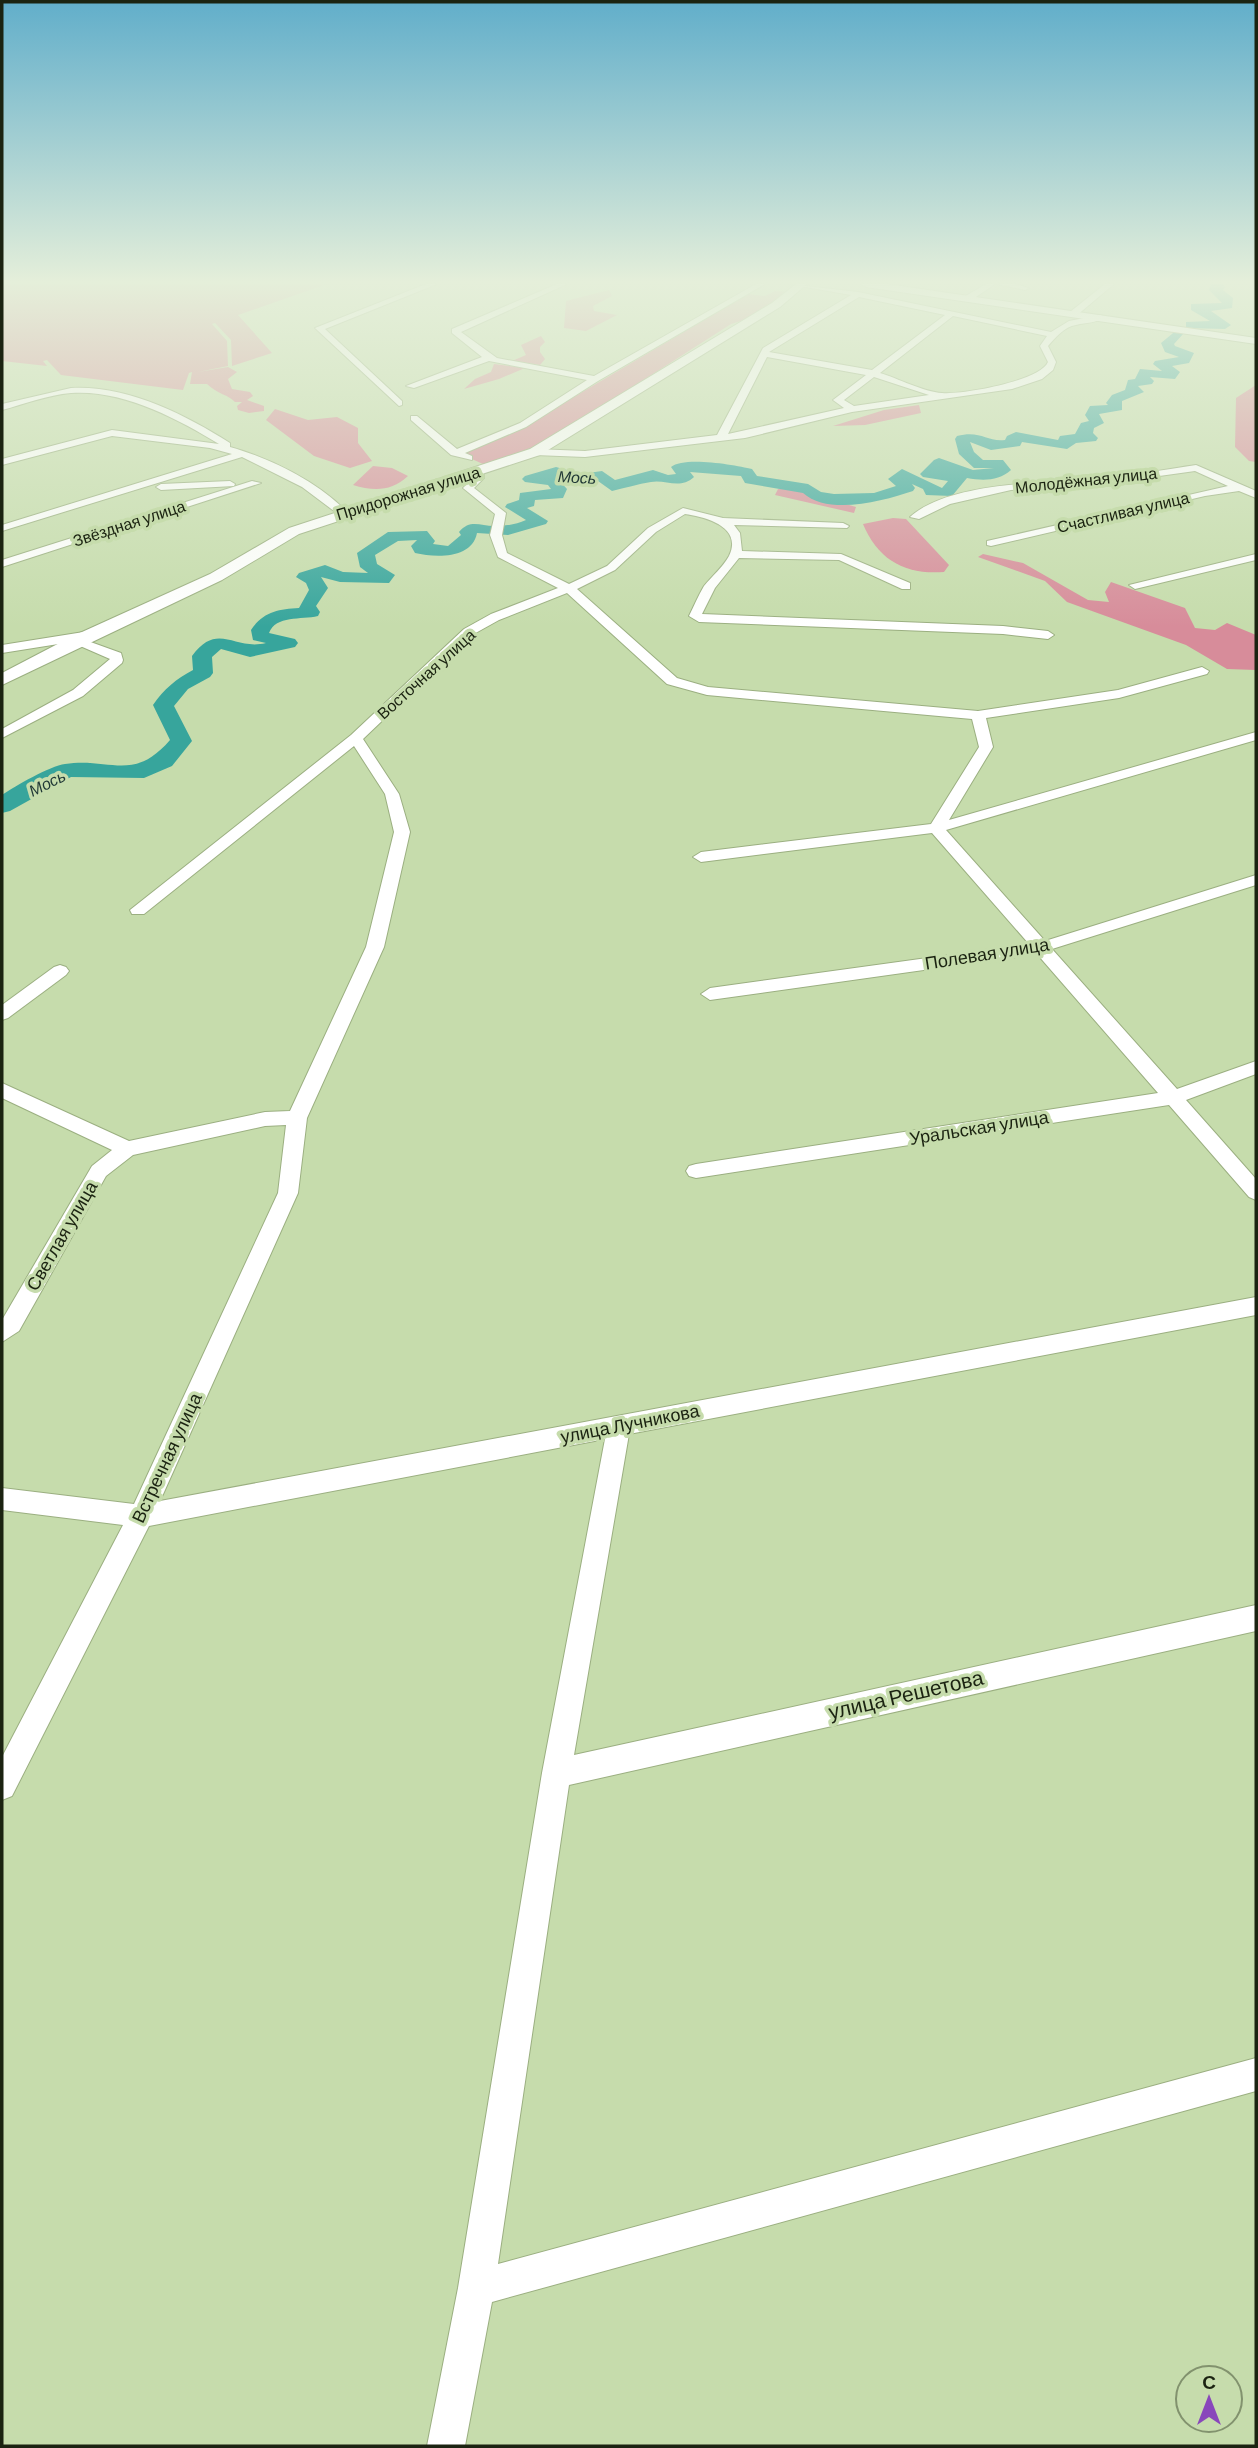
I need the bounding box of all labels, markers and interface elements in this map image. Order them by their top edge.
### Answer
street label: Придорожная улица [334,462,482,523]
street label: Молодёжная улица [1014,463,1158,496]
water label: Мось [557,466,597,487]
street label: Счастливая улица [1055,487,1191,536]
street label: Звёздная улица [70,495,187,550]
street label: Восточная улица [373,625,479,723]
water label: Мось [25,765,68,800]
street label: Полевая улица [923,932,1051,974]
street label: Уральская улица [908,1105,1051,1149]
street label: Светлая улица [21,1176,102,1294]
street label: Встречная улица [126,1388,206,1526]
street label: улица Лучникова [559,1399,702,1447]
street label: улица Решетова [826,1663,986,1724]
north arrow [1174,2364,1244,2434]
text: С [1202,2370,1216,2393]

